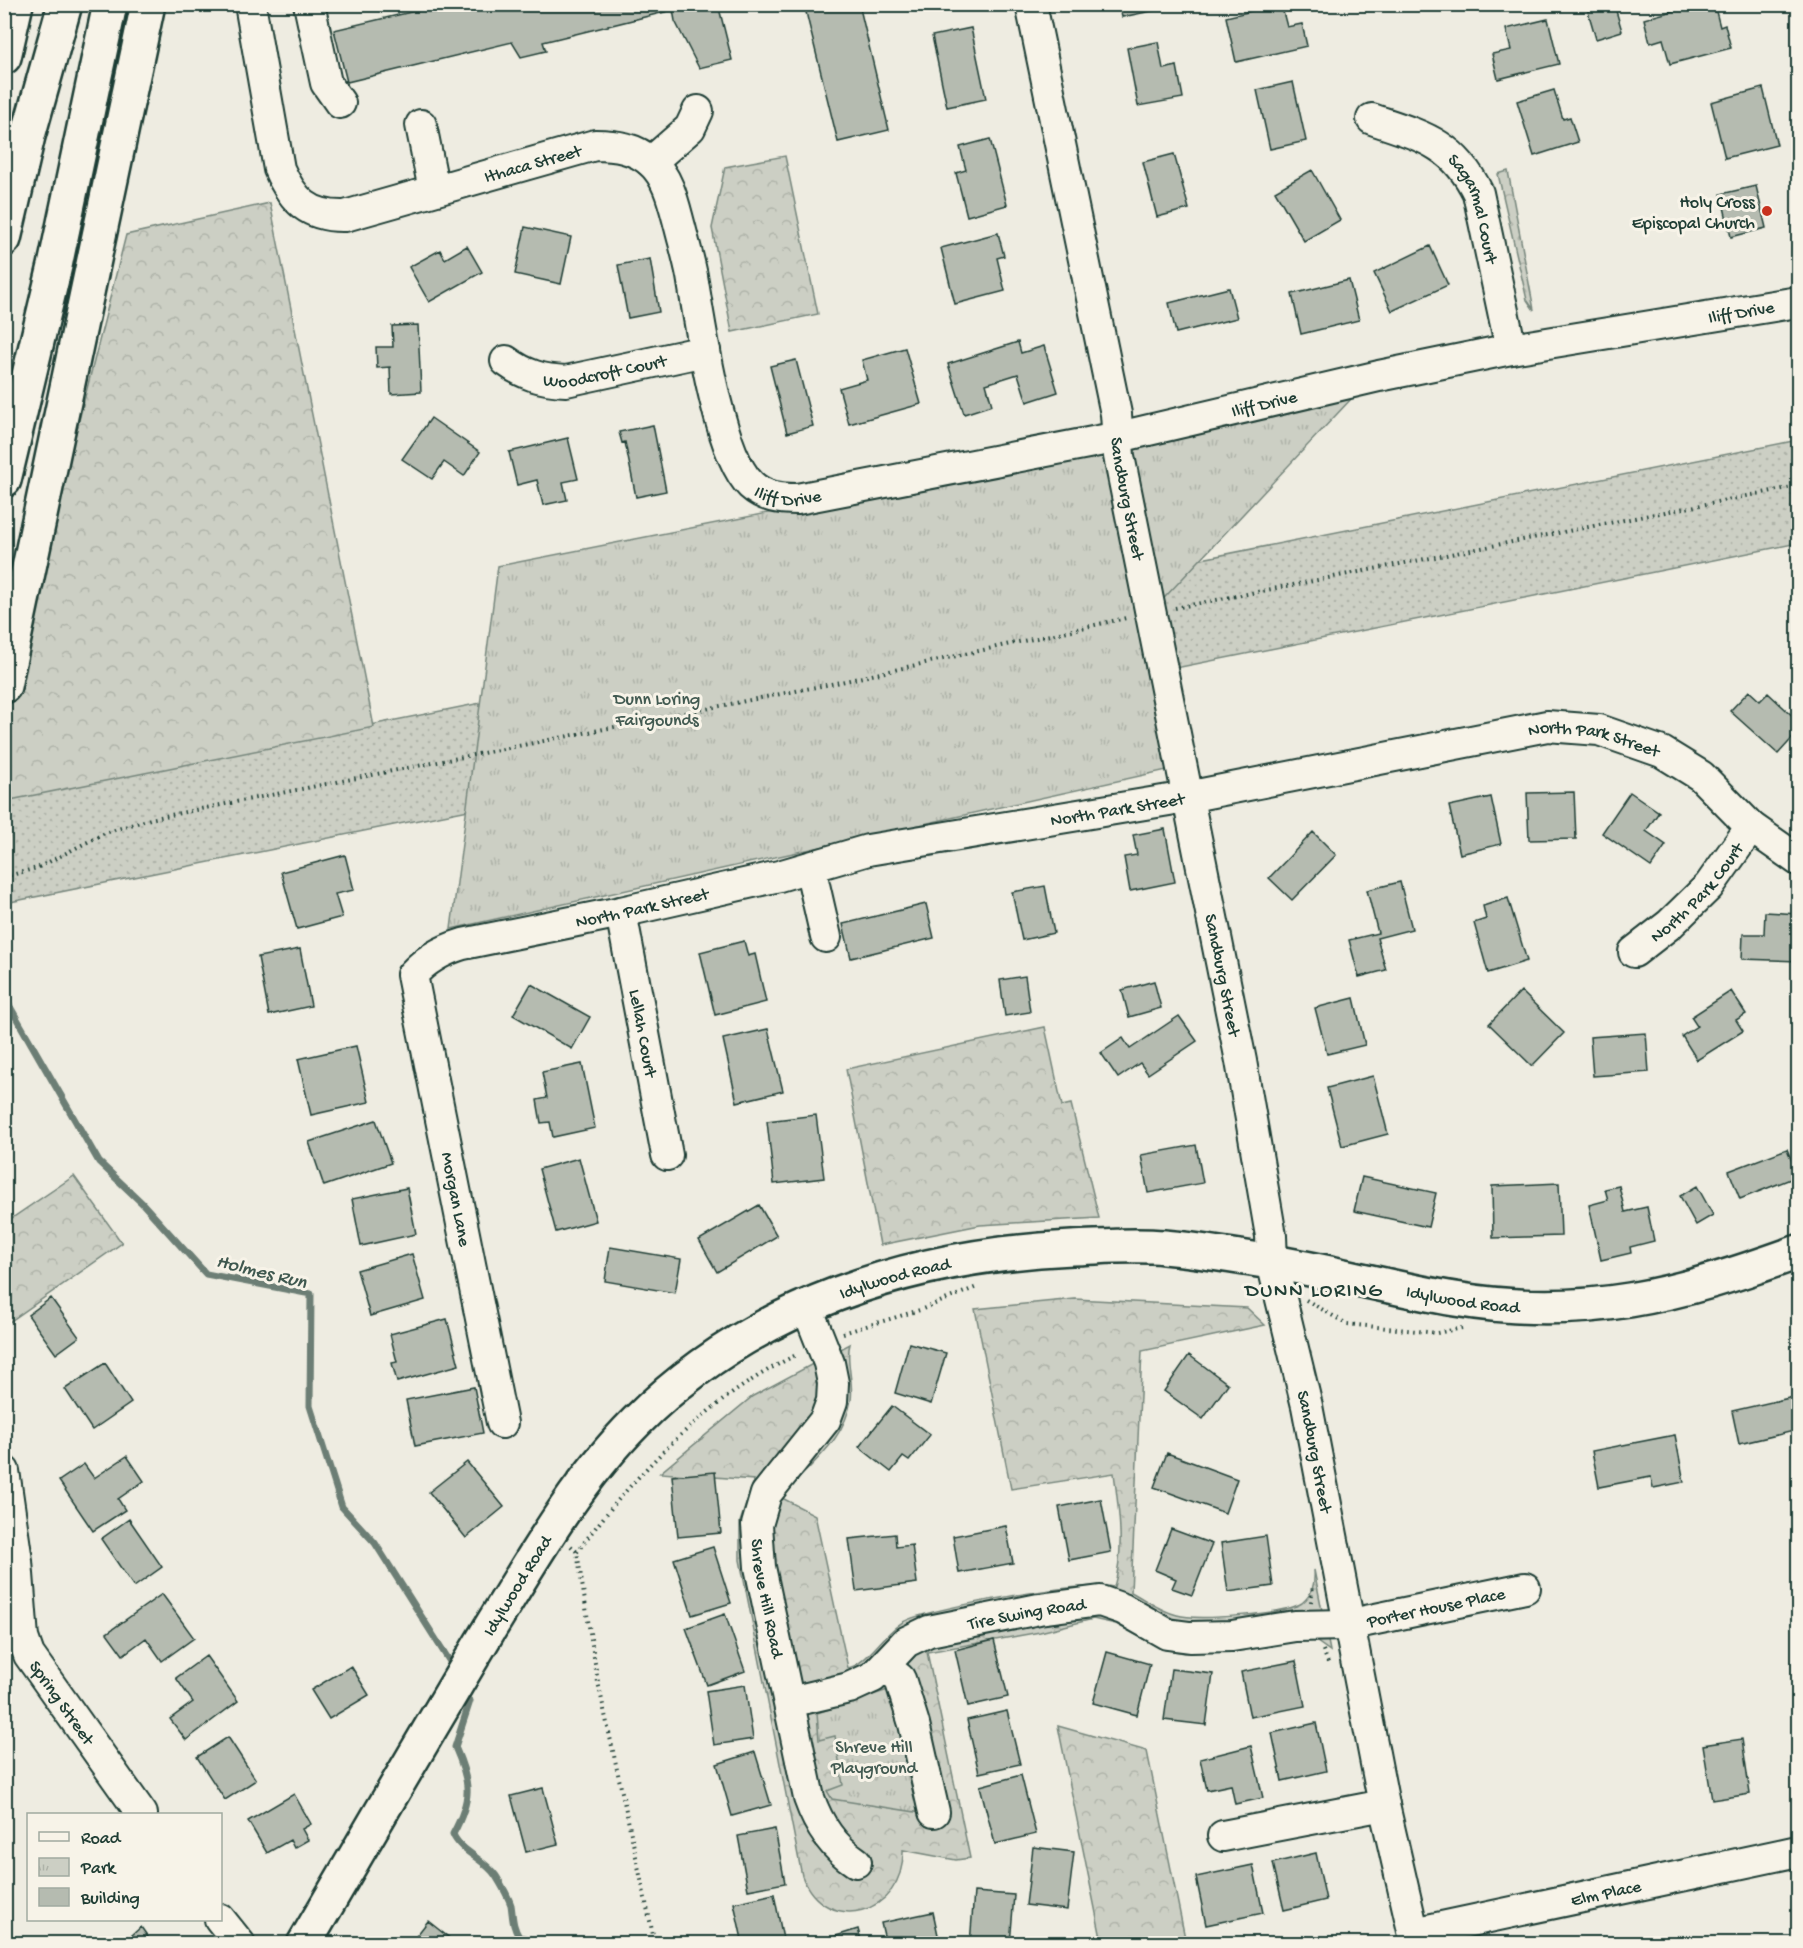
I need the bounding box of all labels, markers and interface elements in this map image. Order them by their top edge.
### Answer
street label: Ithaca Street [482,141,586,189]
street label: Sagarmal Court [1442,150,1501,267]
place label: Holy Cross Episcopal Church [1632,193,1756,235]
marker: Holy Cross Episcopal Church [1760,204,1774,218]
street label: Iliff Drive [1707,298,1777,330]
street label: Woodcroft Court [542,351,670,394]
street label: Iliff Drive [1230,387,1300,423]
street label: Sandburg Street [1105,436,1148,563]
street label: Iliff Drive [749,482,824,512]
park label: Dunn Loring Fairgounds [613,690,700,732]
street label: North Park Street [1526,718,1663,764]
street label: North Park Street [1049,789,1188,833]
street label: North Park Court [1647,838,1750,948]
street label: North Park Street [574,884,712,934]
street label: Sandburg Street [1199,912,1244,1040]
street label: Lellah Court [623,988,660,1081]
street label: Morgan Lane [435,1151,474,1249]
water label: Holmes Run [214,1251,309,1296]
street label: Idylwood Road [837,1254,954,1305]
district label: DUNN LORING [1243,1280,1383,1305]
street label: Idylwood Road [1404,1282,1522,1319]
street label: Sandburg Street [1291,1389,1336,1517]
street label: Idylwood Road [480,1531,558,1641]
street label: Shreve Hill Road [745,1538,787,1661]
street label: Porter House Place [1364,1584,1508,1634]
street label: Tire Swing Road [965,1595,1089,1636]
street label: Spring Street [23,1657,99,1751]
park label: Shreve Hill Playground [830,1738,919,1780]
legend [27,1813,222,1921]
text: Road [81,1829,122,1850]
text: Park [80,1859,117,1880]
street label: Elm Place [1569,1877,1644,1912]
text: Building [80,1889,140,1910]

